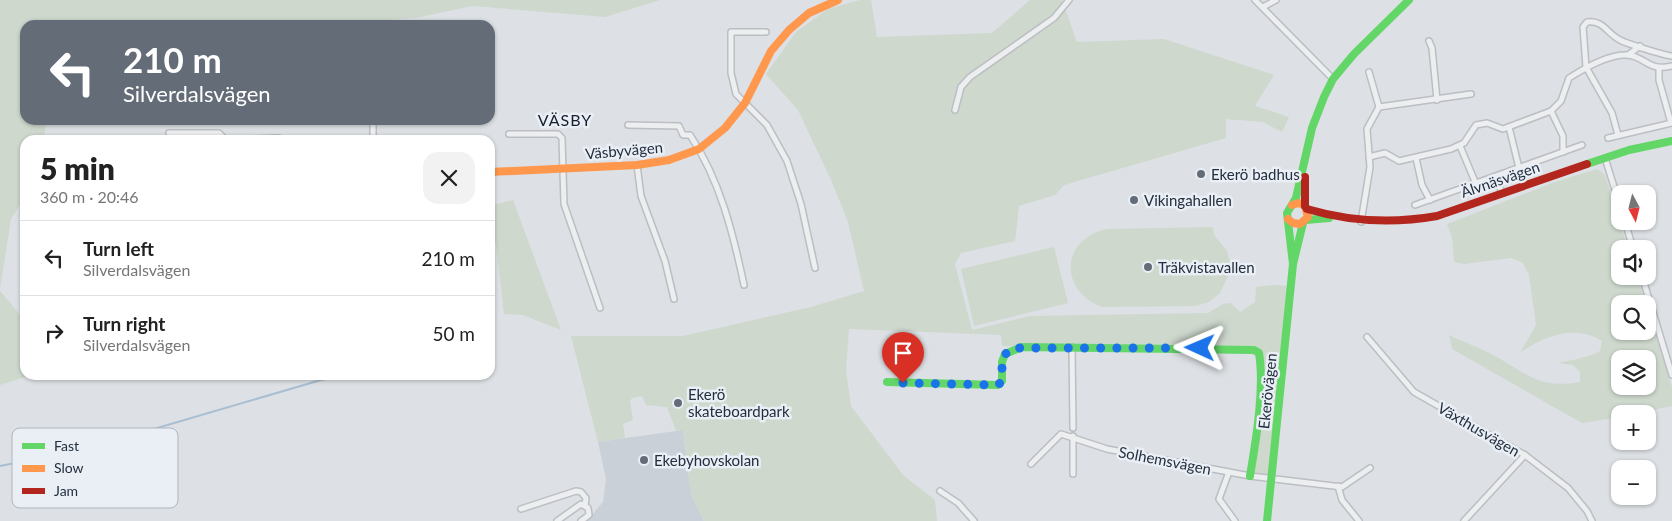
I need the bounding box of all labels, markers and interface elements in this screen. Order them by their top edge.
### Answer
text: 210 m [123,38,222,80]
icon: left [40,40,105,105]
text: Silverdalsvägen [123,80,271,107]
district label: VÄSBY [538,110,592,129]
street label: Väsbyvägen [584,138,664,162]
text: 5 min [40,150,115,186]
button: close [423,152,475,204]
street label: Älvnäsvägen [1458,157,1542,201]
place label: Ekerö badhus [1211,165,1300,183]
marker: Ekerö badhus [1195,168,1207,180]
north arrow [1611,185,1656,230]
map controls [1611,185,1656,505]
text: 360 m · 20:46 [40,187,139,206]
place label: Vikingahallen [1144,191,1232,209]
marker: Vikingahallen [1128,194,1140,206]
text: Turn left [83,237,154,260]
button: sound [1611,240,1656,285]
icon: left [40,244,68,272]
text: 210 m [421,247,475,270]
place label: Träkvistavallen [1158,258,1255,276]
text: Silverdalsvägen [83,260,190,279]
marker: Träkvistavallen [1142,261,1154,273]
button: search [1611,295,1656,340]
text: Turn right [83,312,165,335]
icon: right [40,319,68,347]
position arrow [1173,321,1225,373]
text: 50 m [432,322,475,345]
pin [882,332,924,383]
text: Silverdalsvägen [83,335,190,354]
icon: arrive [889,339,917,367]
button: layers [1611,350,1656,395]
street label: Ekerövägen [1254,352,1280,430]
place label: Ekerö skateboardpark [688,385,790,420]
marker: Ekerö skateboardpark [672,397,684,409]
street label: Växthusvägen [1435,398,1523,460]
button: + [1611,405,1656,450]
legend [12,428,178,508]
text: Fast [54,437,79,454]
street label: Solhemsvägen [1117,442,1213,478]
place label: Ekebyhovskolan [654,451,759,469]
marker: Ekebyhovskolan [638,454,650,466]
text: Slow [54,459,84,476]
button: − [1611,460,1656,505]
text: Jam [54,482,78,499]

